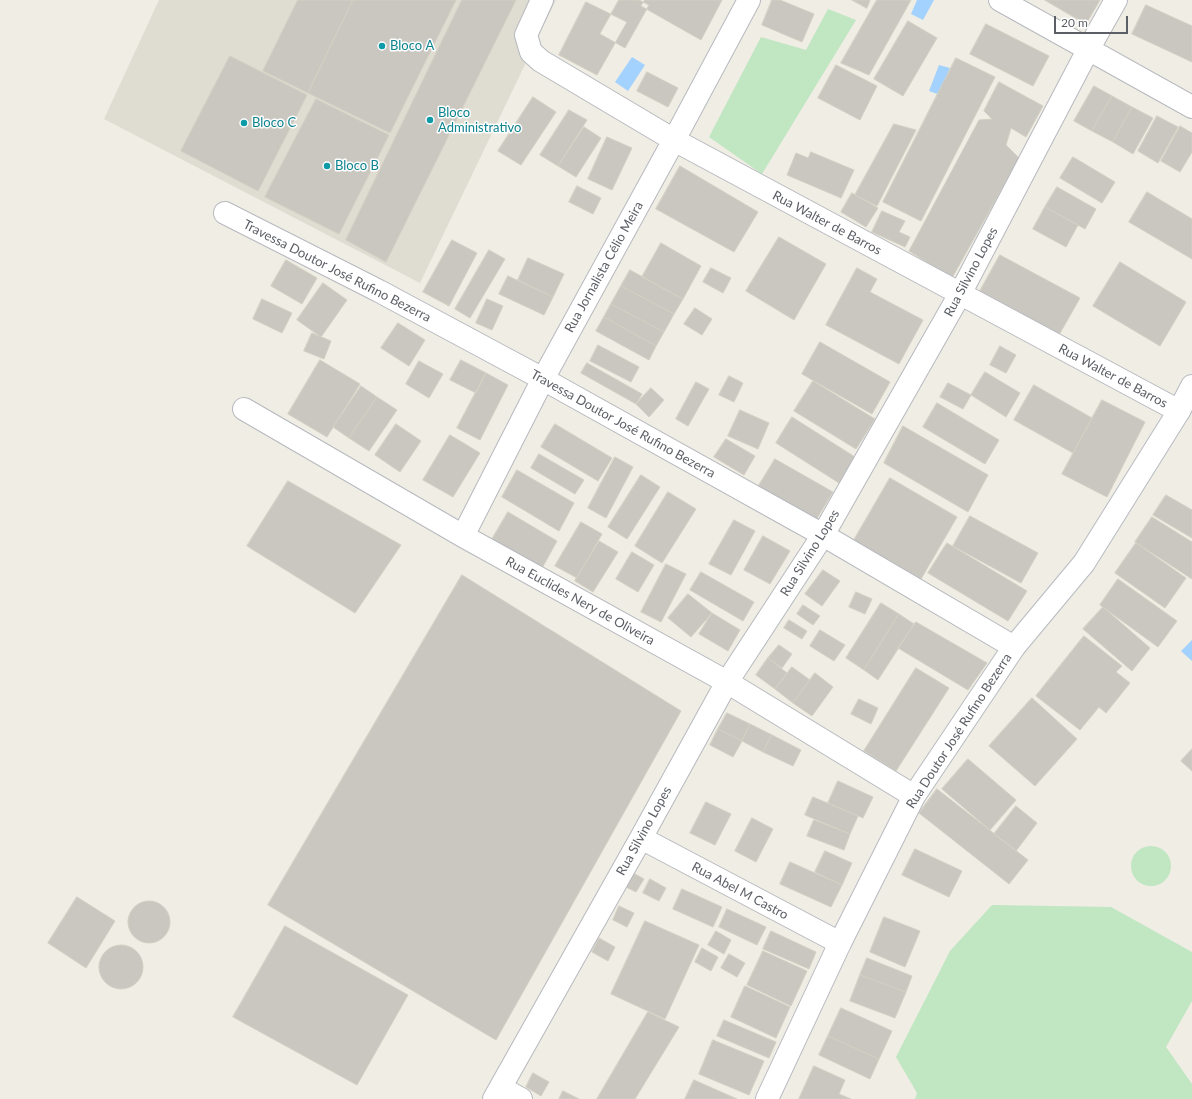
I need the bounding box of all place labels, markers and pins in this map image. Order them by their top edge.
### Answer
place label: Bloco A [390,38,434,54]
marker: Bloco A [377,41,387,51]
place label: Bloco Administrativo [438,105,521,136]
place label: Bloco C [252,115,296,131]
marker: Bloco Administrativo [425,115,435,125]
marker: Bloco C [239,118,249,128]
place label: Bloco B [335,158,379,174]
marker: Bloco B [322,161,332,171]

